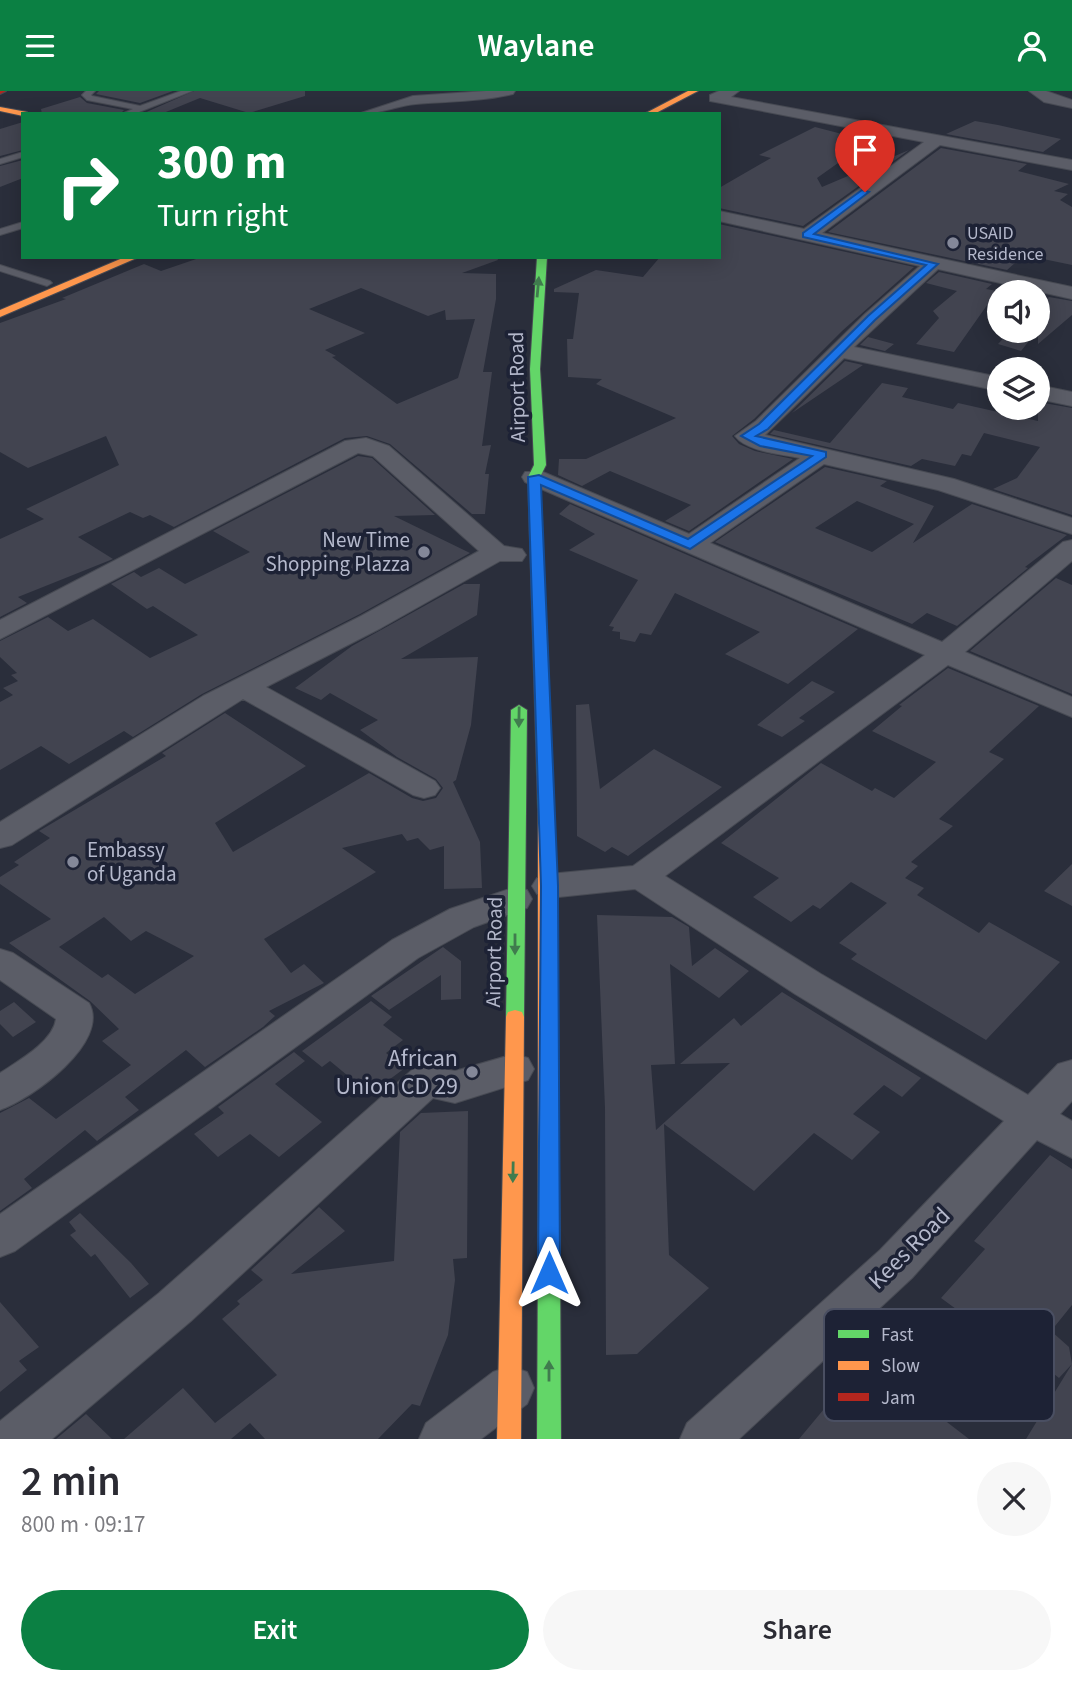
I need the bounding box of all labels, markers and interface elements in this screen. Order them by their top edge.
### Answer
text: Waylane [478,23,594,69]
icon: menu [21,27,59,65]
icon: person [1013,27,1051,65]
pin [835,120,895,192]
text: 300 m [157,128,286,198]
icon: arrive [846,131,884,169]
icon: right [42,140,133,231]
text: Turn right [157,193,288,239]
place label: USAID Residence [967,221,1044,267]
marker: USAID Residence [945,235,961,251]
one-way arrow [533,276,544,298]
map controls [987,280,1050,420]
button: sound [987,280,1050,343]
street label: Airport Road [501,331,533,443]
button: layers [987,357,1050,420]
place label: New Time Shopping Plazza [265,525,410,579]
marker: New Time Shopping Plazza [416,544,432,560]
one-way arrow [513,706,525,728]
place label: Embassy of Uganda [87,835,177,889]
marker: Embassy of Uganda [65,854,81,870]
street label: Airport Road [478,896,510,1008]
one-way arrow [509,933,521,955]
place label: African Union CD 29 [335,1041,458,1104]
marker: African Union CD 29 [464,1064,480,1080]
one-way arrow [507,1161,519,1183]
street label: Kees Road [860,1199,958,1297]
position arrow [512,1236,586,1310]
legend [824,1309,1054,1421]
text: Fast [881,1322,914,1349]
text: Slow [881,1353,920,1380]
one-way arrow [543,1360,555,1382]
text: Jam [881,1385,915,1412]
text: 2 min [21,1452,121,1512]
button: close [977,1462,1051,1536]
text: 800 m · 09:17 [21,1508,145,1541]
button: Exit [21,1590,529,1670]
button: Share [543,1590,1051,1670]

